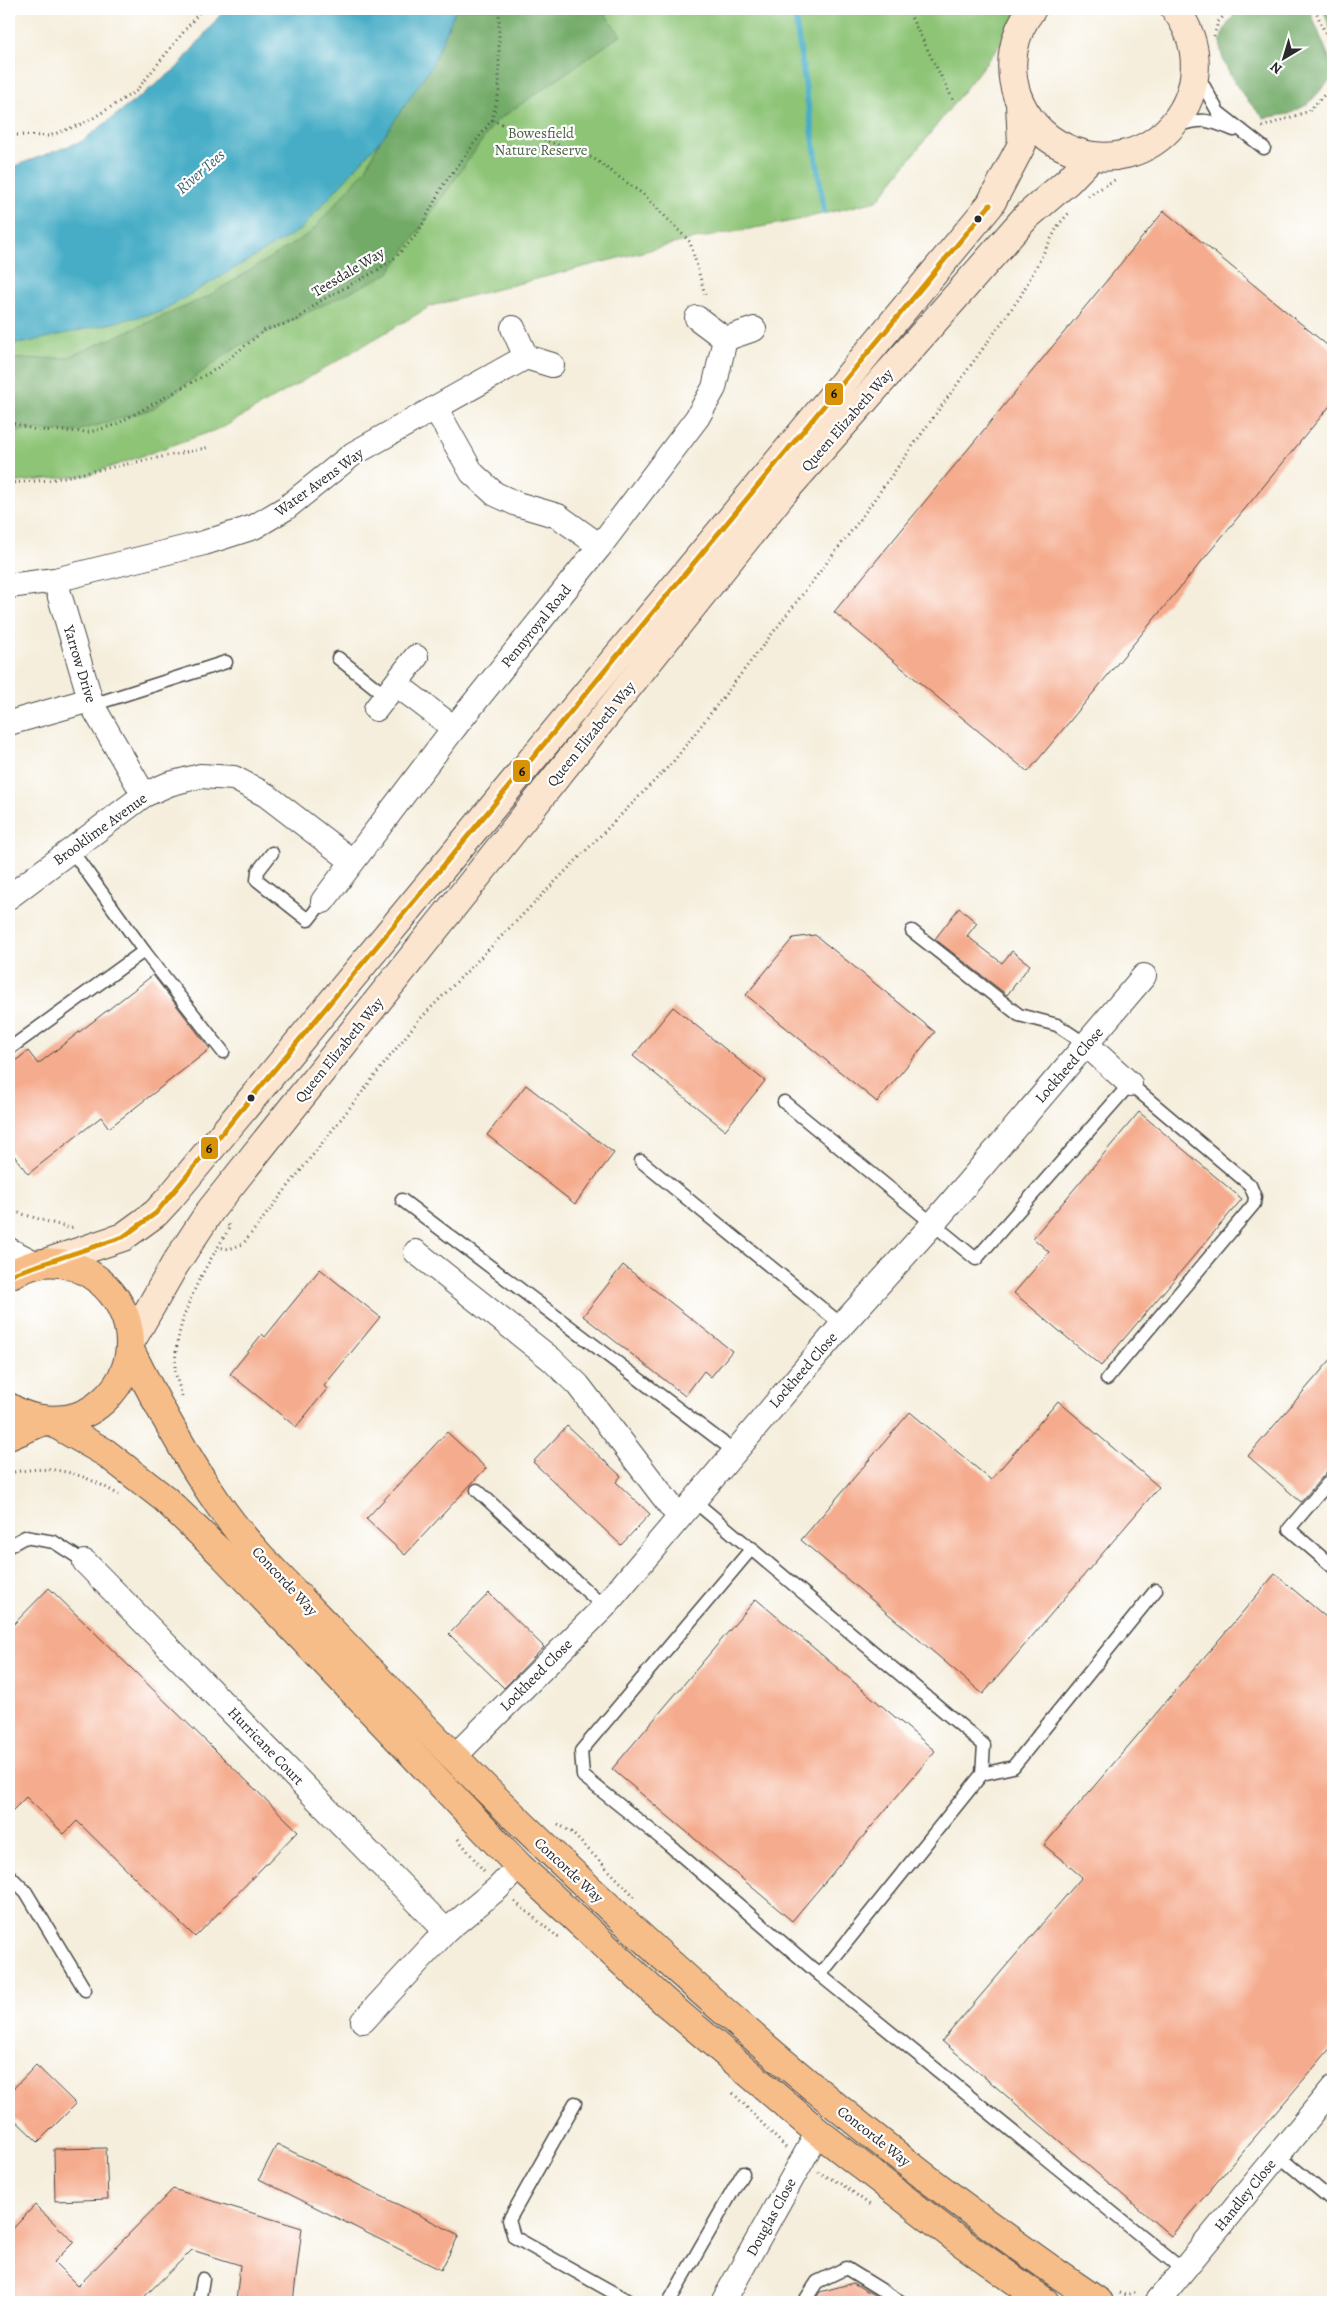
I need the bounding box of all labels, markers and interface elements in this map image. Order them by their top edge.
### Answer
north arrow [1260,32,1310,82]
text: N [1266,57,1286,78]
park label: Bowesfield Nature Reserve [494,123,588,160]
water label: River Tees [171,144,230,199]
unlabelled marker [973,214,983,224]
street label: Teesdale Way [308,242,388,302]
street label: Queen Elizabeth Way [797,364,897,476]
line badge: 6 [824,382,844,406]
text: 6 [831,384,838,403]
street label: Water Avens Way [270,443,368,522]
street label: Pennyroyal Road [496,580,576,672]
street label: Yarrow Drive [58,622,101,705]
street label: Queen Elizabeth Way [542,677,640,791]
line badge: 6 [512,759,531,783]
text: 6 [519,762,526,781]
street label: Brooklime Avenue [49,788,151,870]
street label: Queen Elizabeth Way [290,993,388,1107]
street label: Lockheed Close [1030,1023,1108,1107]
unlabelled marker [246,1093,256,1103]
line badge: 6 [200,1136,219,1160]
text: 6 [206,1139,213,1158]
street label: Lockheed Close [764,1328,842,1412]
street label: Concorde Way [248,1542,322,1620]
street label: Lockheed Close [495,1634,577,1716]
street label: Hurricane Court [224,1702,309,1790]
street label: Concorde Way [530,1833,608,1907]
street label: Concorde Way [833,2101,915,2171]
street label: Handley Close [1210,2154,1281,2235]
street label: Douglas Close [741,2174,801,2260]

